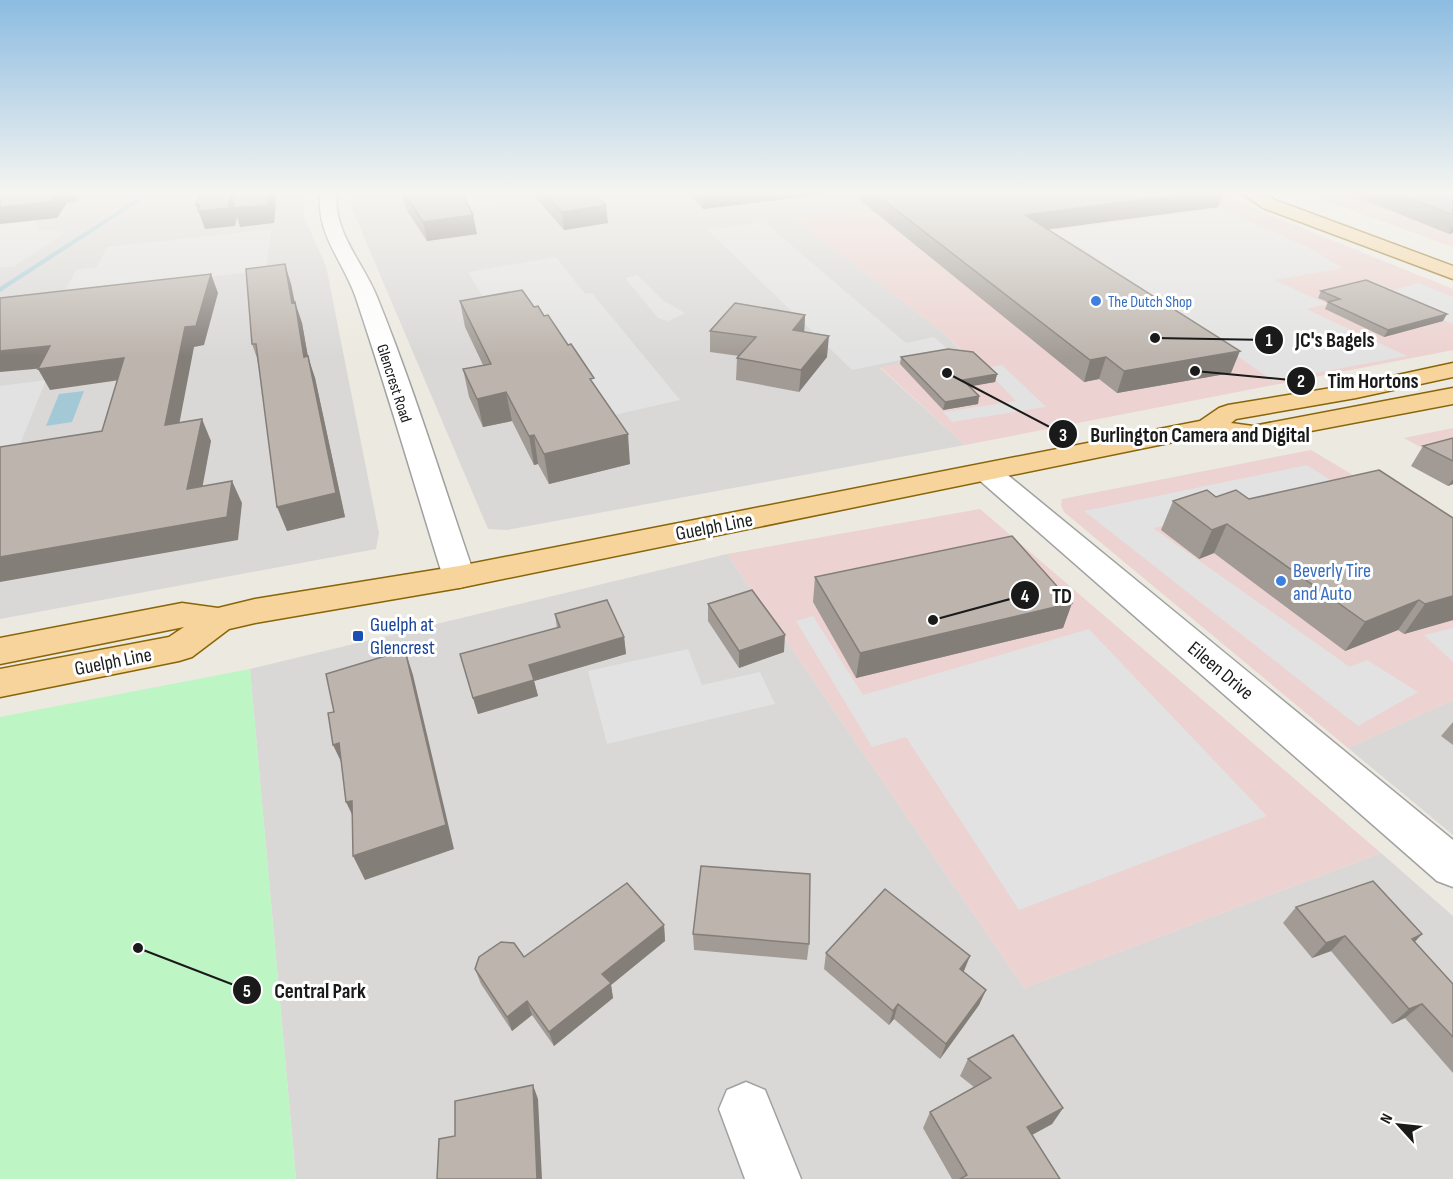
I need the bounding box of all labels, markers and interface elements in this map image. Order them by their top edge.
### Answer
place label: The Dutch Shop [1108,293,1192,312]
marker: The Dutch Shop [1089,294,1103,308]
callout: JC's Bagels [1254,320,1387,359]
text: JC's Bagels [1294,328,1375,353]
text: 1 [1265,330,1273,351]
street label: Glencrest Road [372,342,415,425]
callout: Tim Hortons [1286,361,1431,400]
text: Tim Hortons [1327,369,1419,394]
text: 2 [1297,371,1305,392]
callout: Burlington Camera and Digital [1048,415,1322,454]
text: Burlington Camera and Digital [1090,423,1310,448]
text: 3 [1059,425,1067,446]
street label: Guelph Line [674,508,755,546]
place label: Beverly Tire and Auto [1293,559,1371,606]
marker: Beverly Tire and Auto [1274,574,1288,588]
callout: TD [1010,576,1084,615]
text: TD [1052,584,1072,609]
text: 4 [1021,586,1030,607]
place label: Guelph at Glencrest [370,613,435,660]
marker: Guelph at Glencrest [351,629,365,643]
street label: Eileen Drive [1183,636,1258,705]
street label: Guelph Line [73,643,154,681]
callout: Central Park [232,971,378,1010]
text: Central Park [274,979,366,1004]
text: 5 [243,981,251,1002]
north arrow [1369,1095,1429,1155]
text: N [1377,1111,1397,1127]

